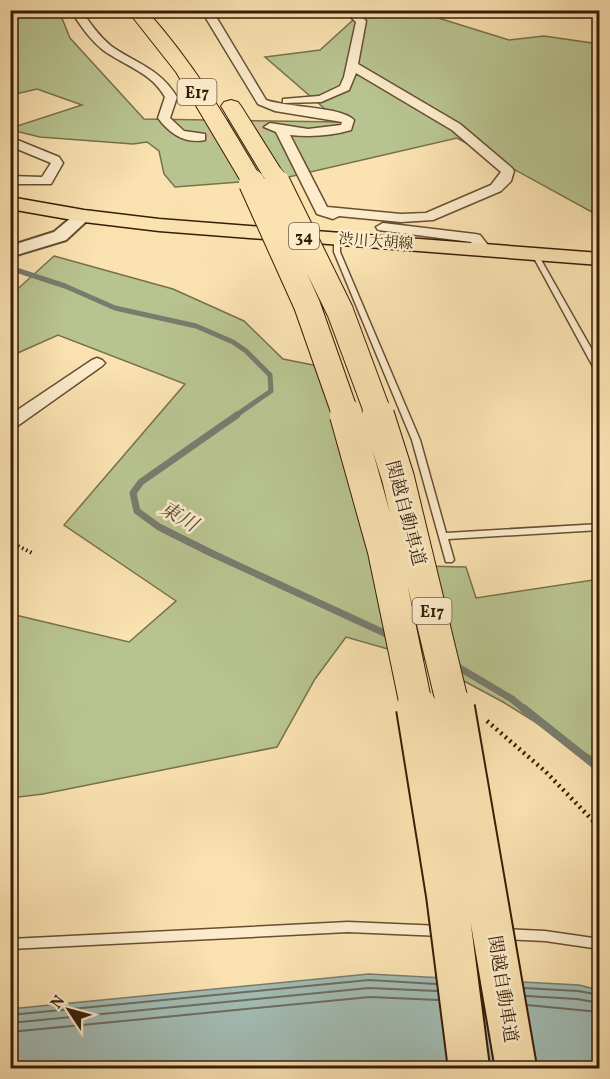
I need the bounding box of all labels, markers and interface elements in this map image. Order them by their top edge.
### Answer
road number: E17 [178,79,216,105]
road number: 34 [289,223,319,249]
street label: 渋川大胡線 [338,229,414,256]
street label: 関越自動車道 [379,458,431,569]
water label: 東川 [154,496,204,541]
road number: E17 [412,598,452,624]
street label: 関越自動車道 [481,934,522,1045]
north arrow [39,980,99,1040]
text: N [46,991,71,1014]

